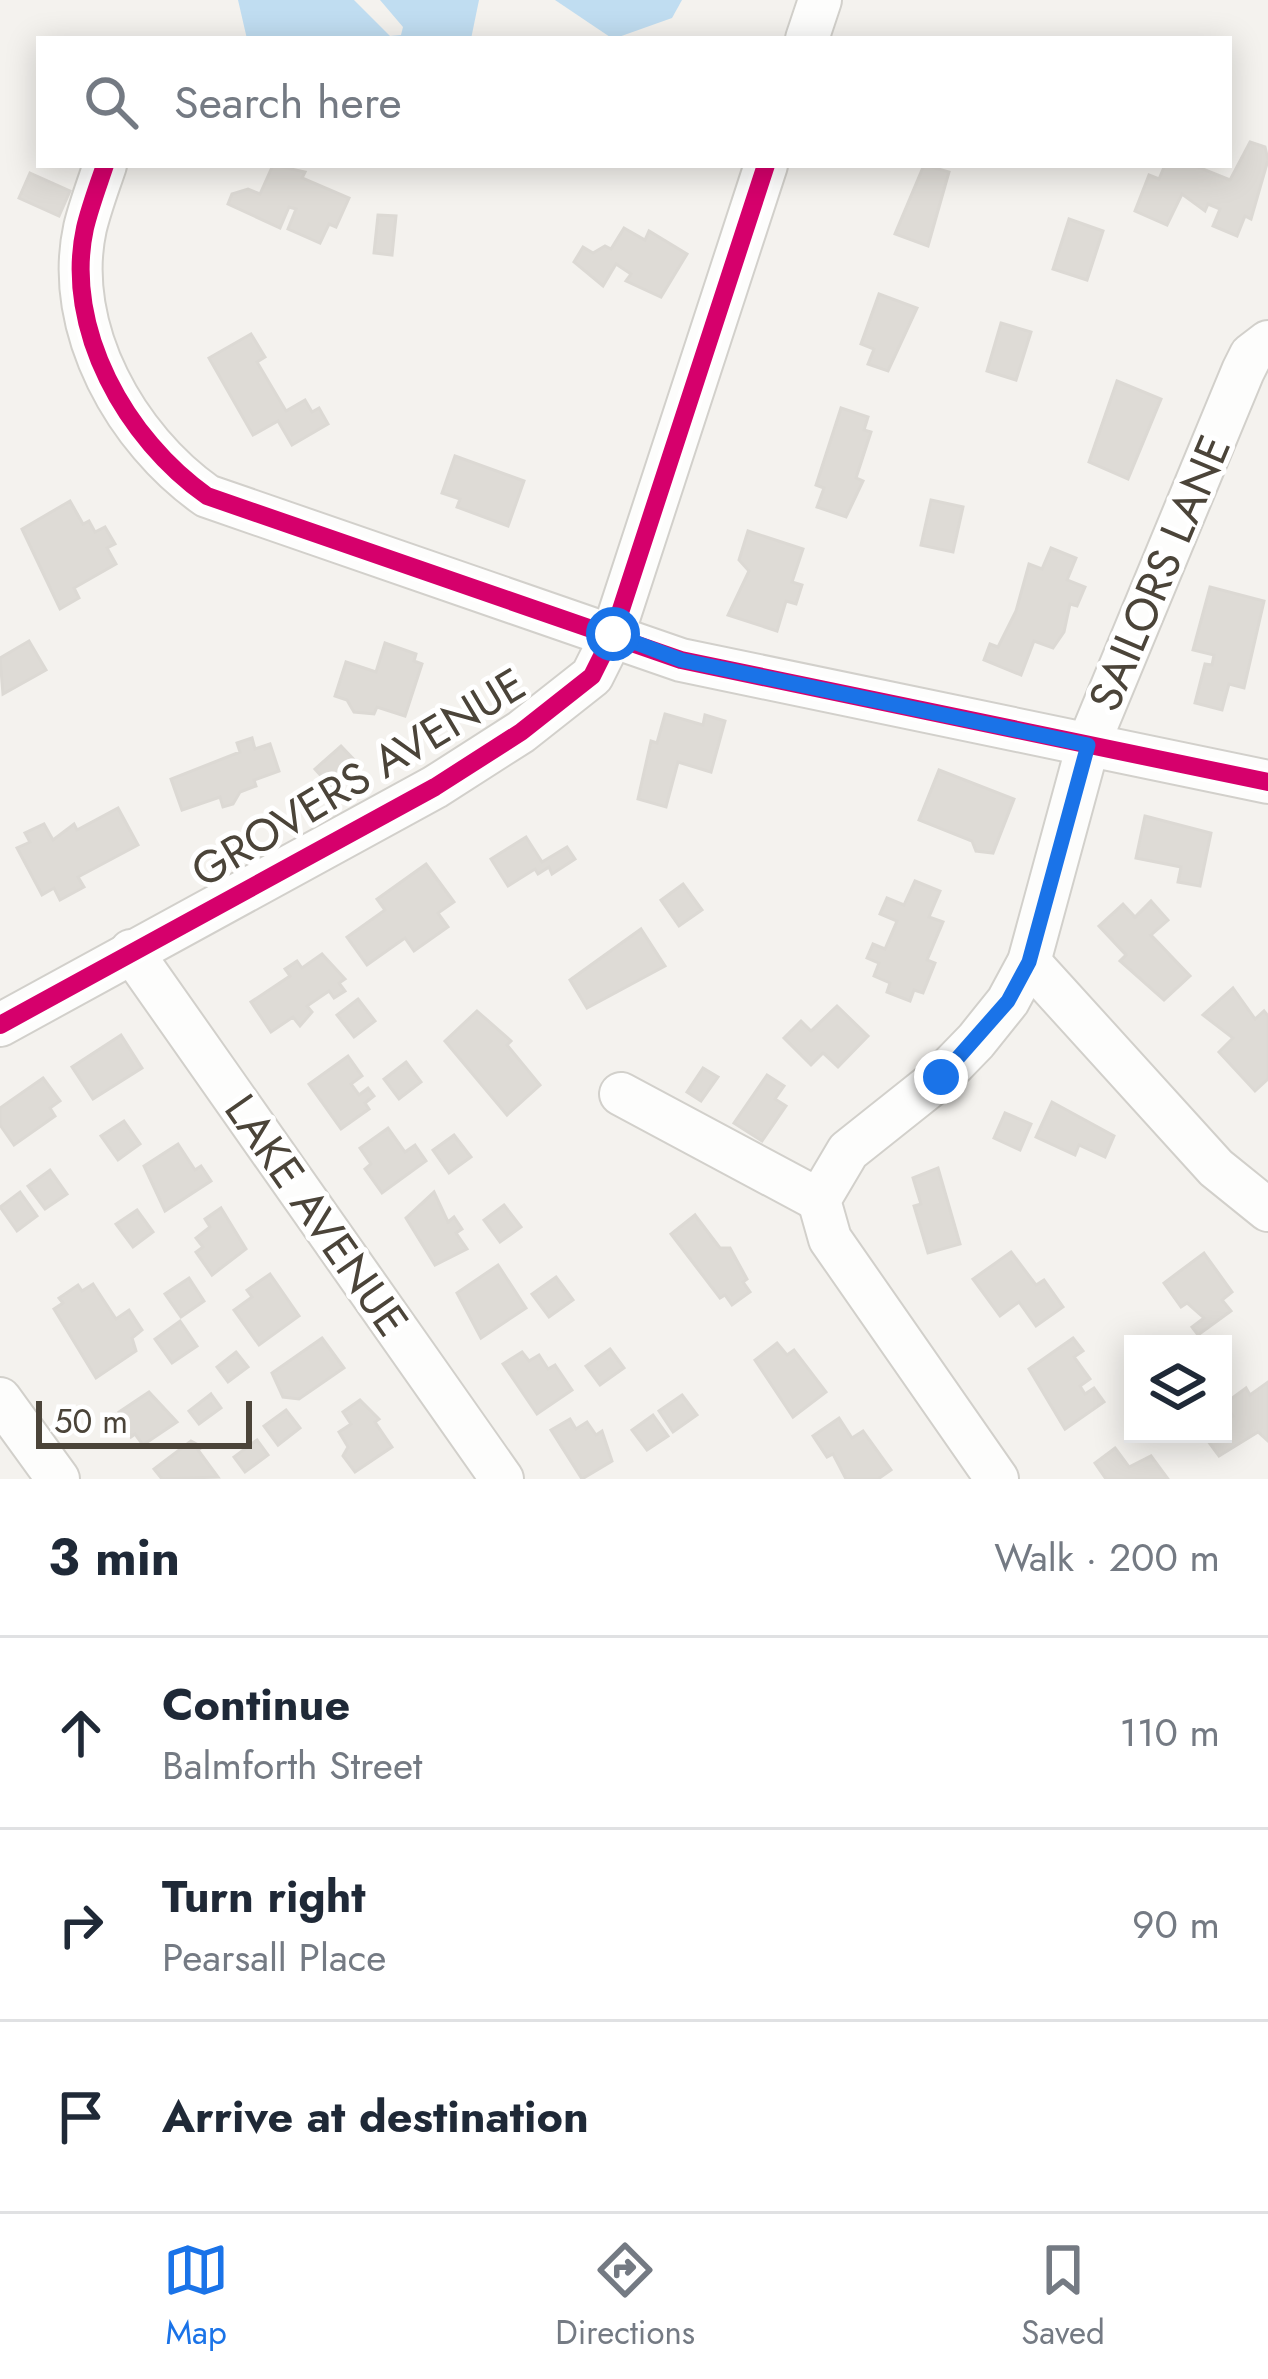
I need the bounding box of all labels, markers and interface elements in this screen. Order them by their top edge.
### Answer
search box [36,36,1232,168]
icon: search [78,69,144,135]
text: Search here [174,70,402,135]
street label: SAILORS LANE [1072,425,1247,721]
route start [586,607,640,661]
street label: GROVERS AVENUE [179,652,538,903]
route end [914,1050,968,1104]
street label: LAKE AVENUE [209,1081,424,1350]
map controls [1124,1335,1232,1443]
button: layers [1124,1335,1232,1443]
scale bar [36,1395,252,1448]
text: 50 m [54,1398,128,1445]
text: 3 min [48,1520,180,1594]
text: Walk · 200 m [994,1529,1220,1586]
text: Continue [162,1672,350,1737]
icon: ahead [48,1700,114,1766]
text: 110 m [1119,1704,1220,1761]
text: Balmforth Street [162,1737,422,1794]
text: Turn right [162,1864,366,1929]
icon: right [48,1892,114,1958]
text: 90 m [1132,1896,1220,1953]
text: Pearsall Place [162,1929,386,1986]
icon: arrive [48,2084,114,2150]
text: Arrive at destination [162,2084,589,2149]
tab: Map [163,2237,229,2356]
tab: Directions [555,2237,695,2356]
tab: Saved [1021,2237,1105,2356]

